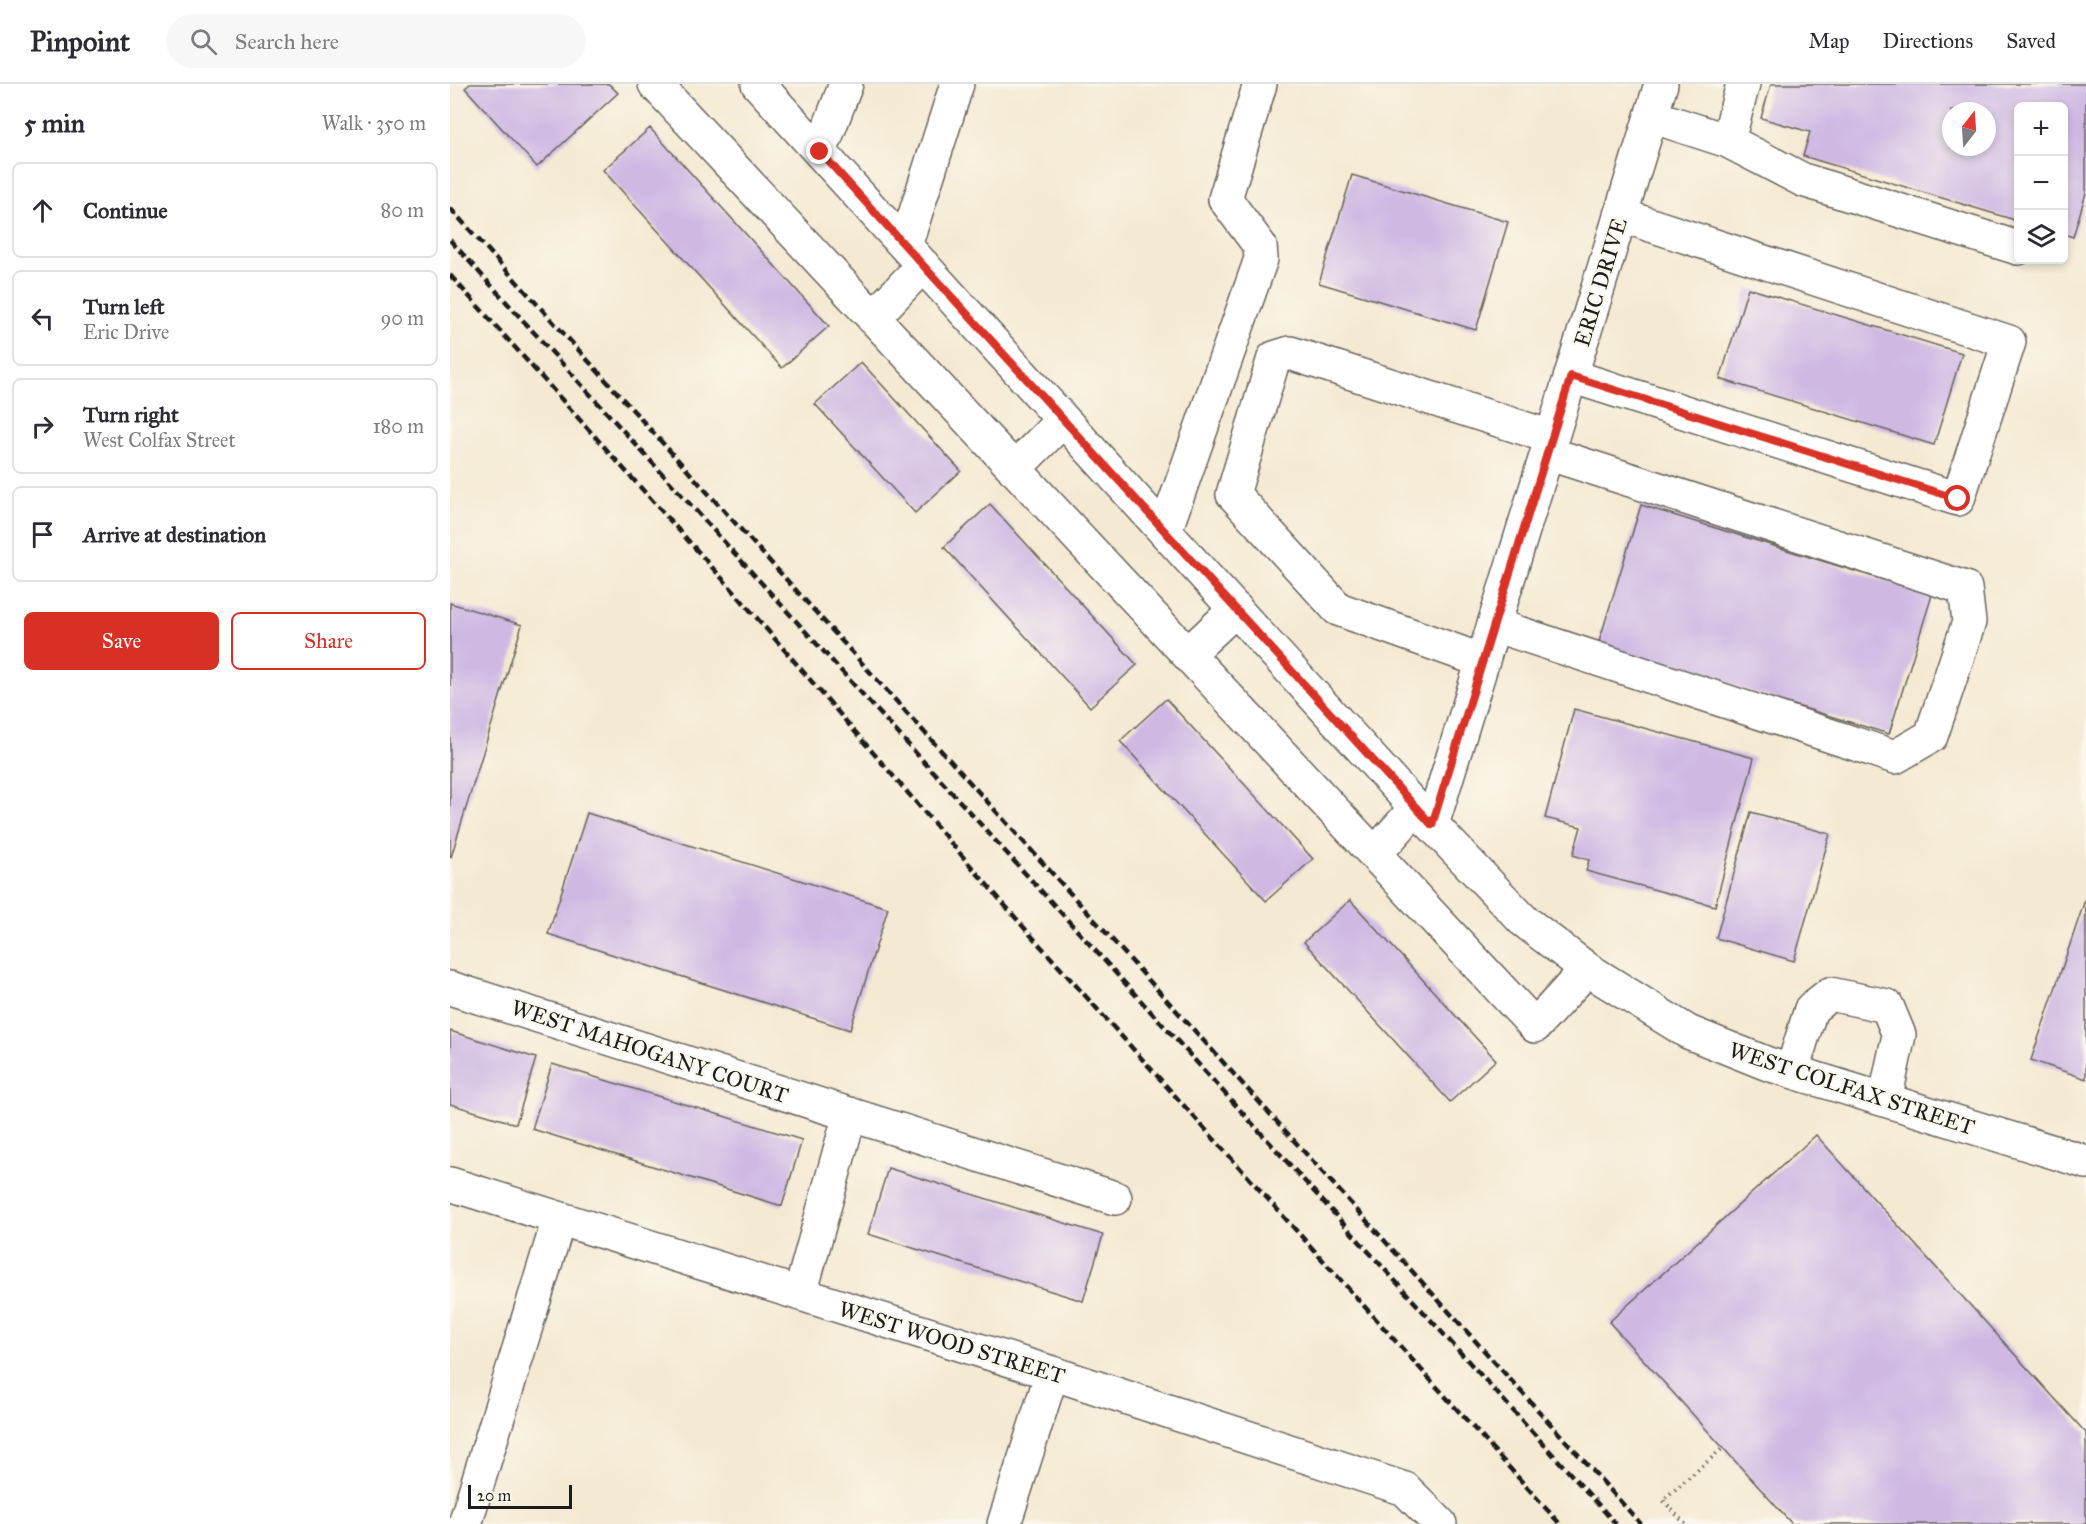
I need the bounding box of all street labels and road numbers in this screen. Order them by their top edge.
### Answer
street label: ERIC DRIVE [1568,214,1633,350]
street label: WEST MAHOGANY COURT [508,994,792,1109]
street label: WEST COLFAX STREET [1726,1036,1978,1141]
street label: WEST WOOD STREET [836,1295,1068,1390]

